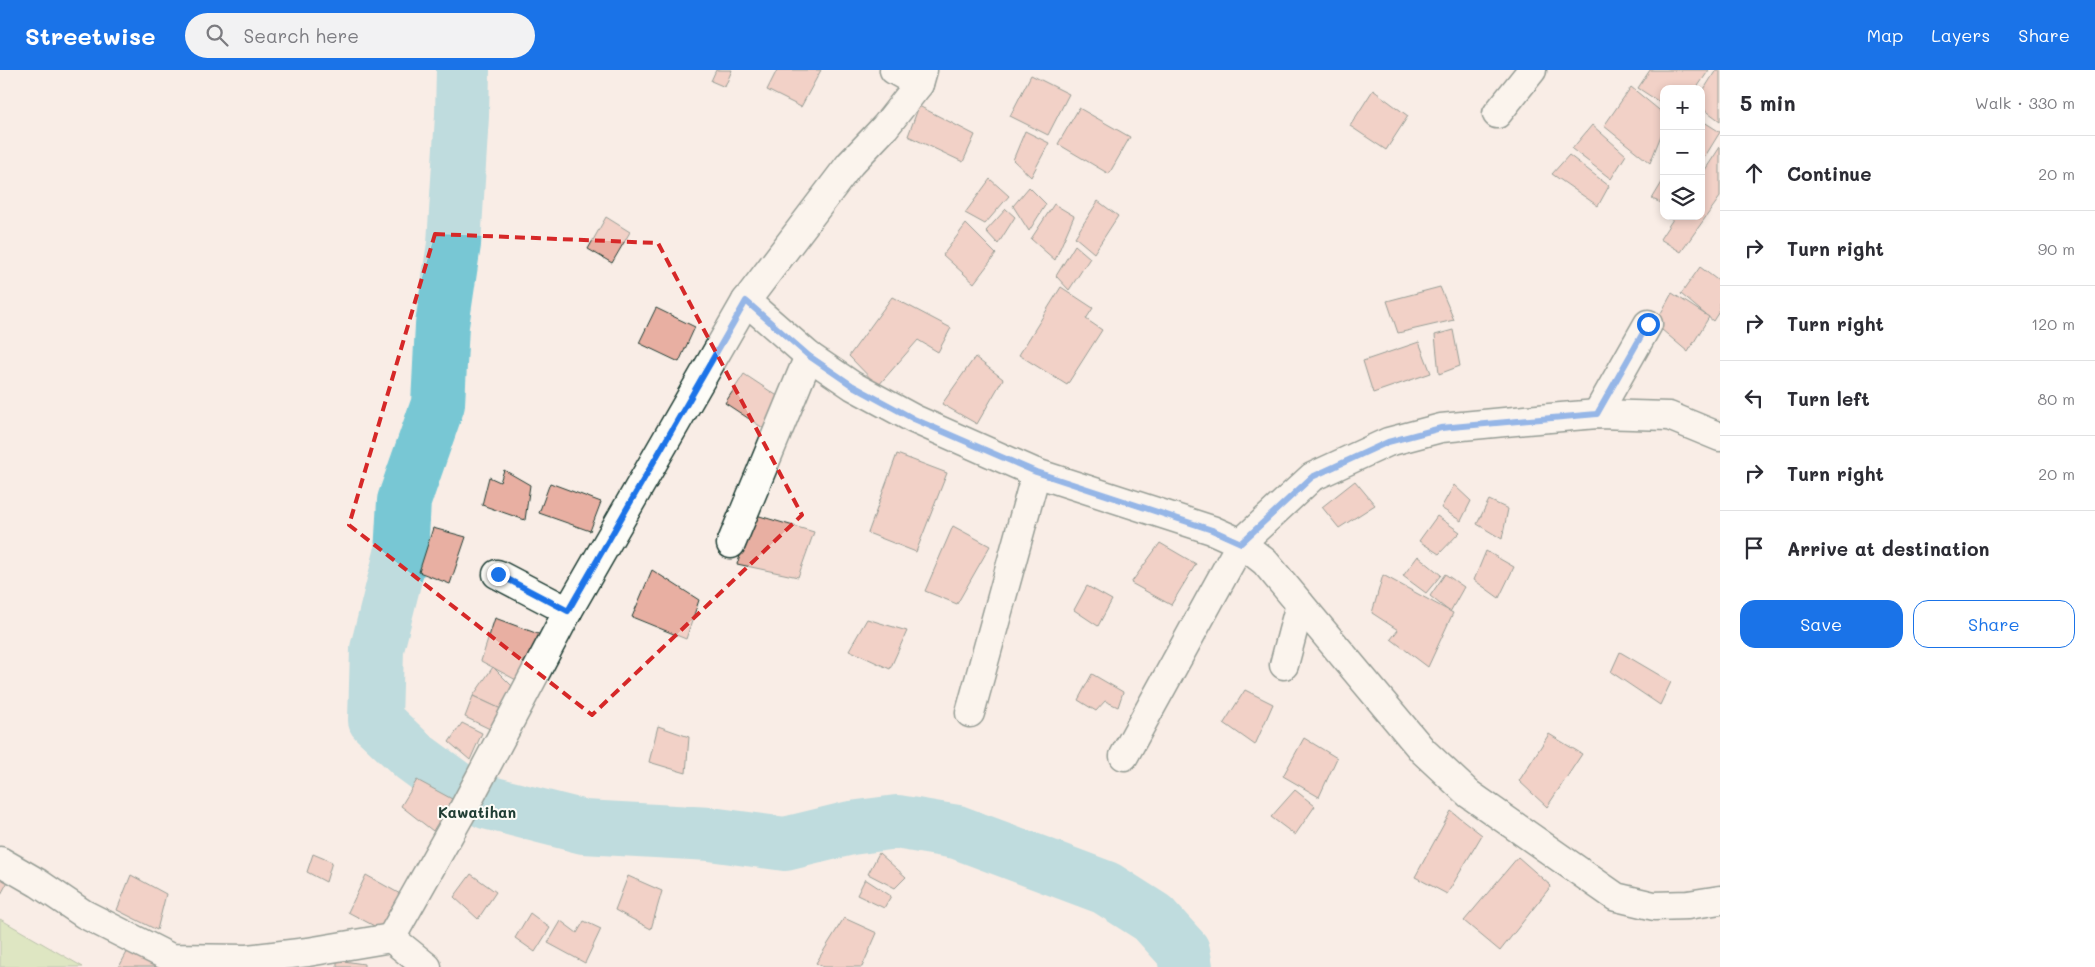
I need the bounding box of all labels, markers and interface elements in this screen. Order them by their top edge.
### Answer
search box [185,13,535,58]
text: Streetwise [25,20,155,51]
icon: search [203,21,231,49]
text: Search here [243,23,359,48]
text: Map [1867,23,1903,47]
text: Layers [1931,23,1990,47]
text: Share [2018,23,2070,47]
map controls [1660,85,1705,220]
button: + [1660,85,1705,130]
text: 5 min [1740,89,1796,116]
text: Walk · 330 m [1975,92,2075,113]
button: − [1660,130,1705,175]
icon: ahead [1740,159,1768,187]
text: Continue [1787,161,1872,186]
text: 20 m [2038,163,2075,184]
button: layers [1660,175,1705,220]
icon: right [1740,234,1768,262]
text: Turn right [1787,236,1884,261]
text: 90 m [2038,238,2075,259]
icon: right [1740,309,1768,337]
text: Turn right [1787,311,1884,336]
route start [1637,313,1660,336]
text: 120 m [2031,313,2075,334]
icon: left [1740,384,1768,412]
text: Turn left [1787,386,1870,411]
text: 80 m [2038,388,2075,409]
icon: right [1740,459,1768,487]
text: Turn right [1787,461,1884,486]
text: 20 m [2038,463,2075,484]
icon: arrive [1740,534,1768,562]
text: Arrive at destination [1787,536,1990,561]
route end [487,563,510,586]
button: Save [1740,600,1903,648]
button: Share [1913,600,2075,648]
district label: Kawatihan [438,802,516,822]

